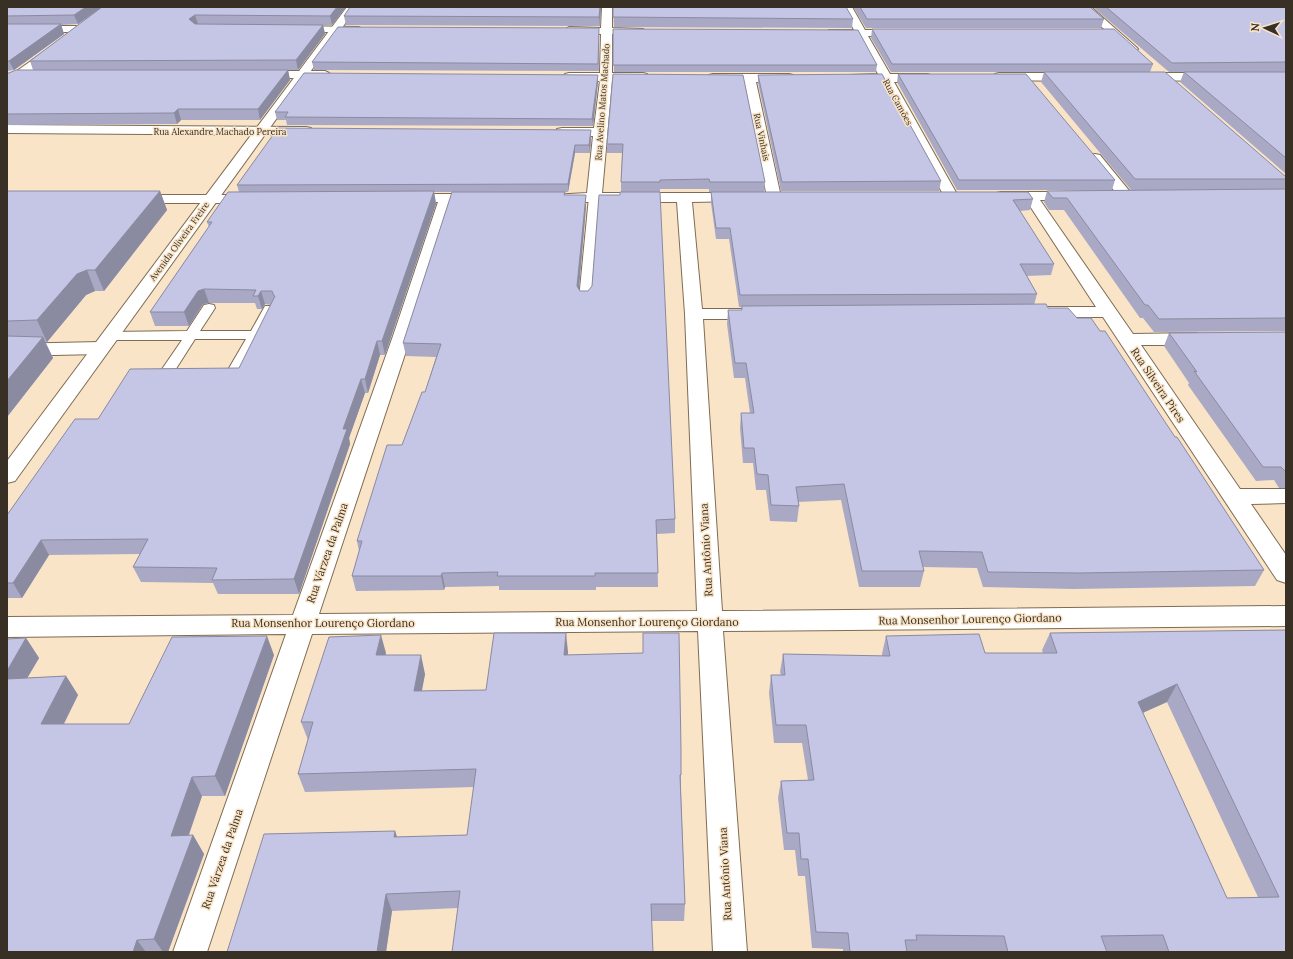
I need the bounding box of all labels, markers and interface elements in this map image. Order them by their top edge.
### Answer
north arrow [1245,8,1285,48]
text: N [1248,22,1262,32]
street label: Rua Avelino Matos Machado [592,43,612,161]
street label: Rua Camões [881,77,915,127]
street label: Rua Vinhais [752,112,772,162]
street label: Rua Alexandre Machado Pereira [154,126,287,137]
street label: Avenida Oliveira Freire [146,199,211,283]
street label: Rua Silveira Pires [1128,345,1188,425]
street label: Rua Várzea da Palma [303,501,351,605]
street label: Rua Antônio Viana [697,503,715,597]
street label: Rua Monsenhor Lourenço Giordano [878,610,1062,628]
street label: Rua Monsenhor Lourenço Giordano [555,615,739,629]
street label: Rua Monsenhor Lourenço Giordano [231,616,415,630]
street label: Rua Várzea da Palma [198,807,246,911]
street label: Rua Antônio Viana [716,827,734,921]

